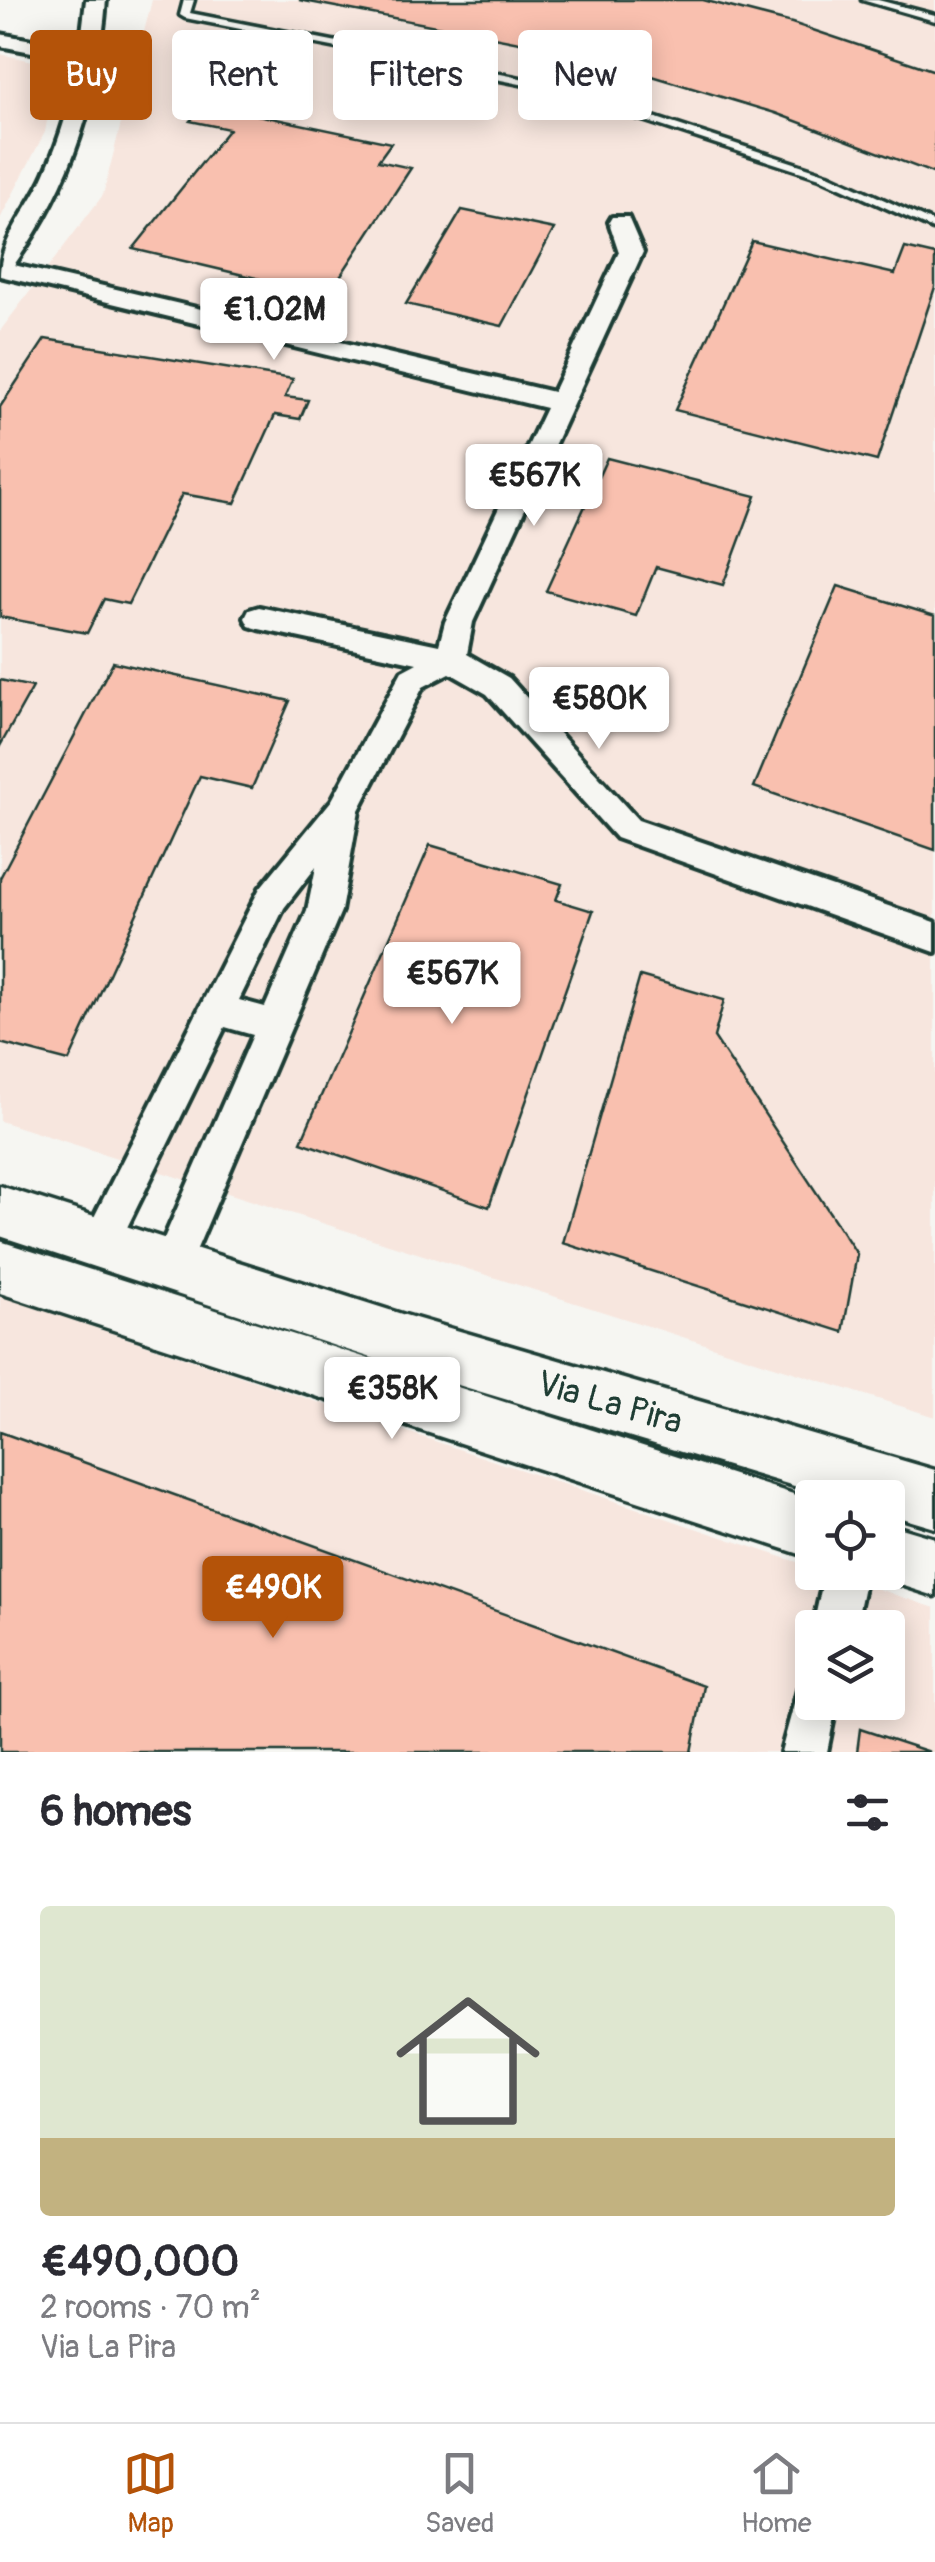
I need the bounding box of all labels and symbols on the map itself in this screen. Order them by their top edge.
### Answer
pin: €1.02M [193,278,355,363]
pin: €567K [464,444,604,529]
pin: €580K [529,667,669,752]
pin: €567K [382,942,522,1027]
pin: €358K [322,1357,462,1442]
street label: Via La Pira [532,1361,687,1445]
pin: €490K [203,1556,343,1641]

